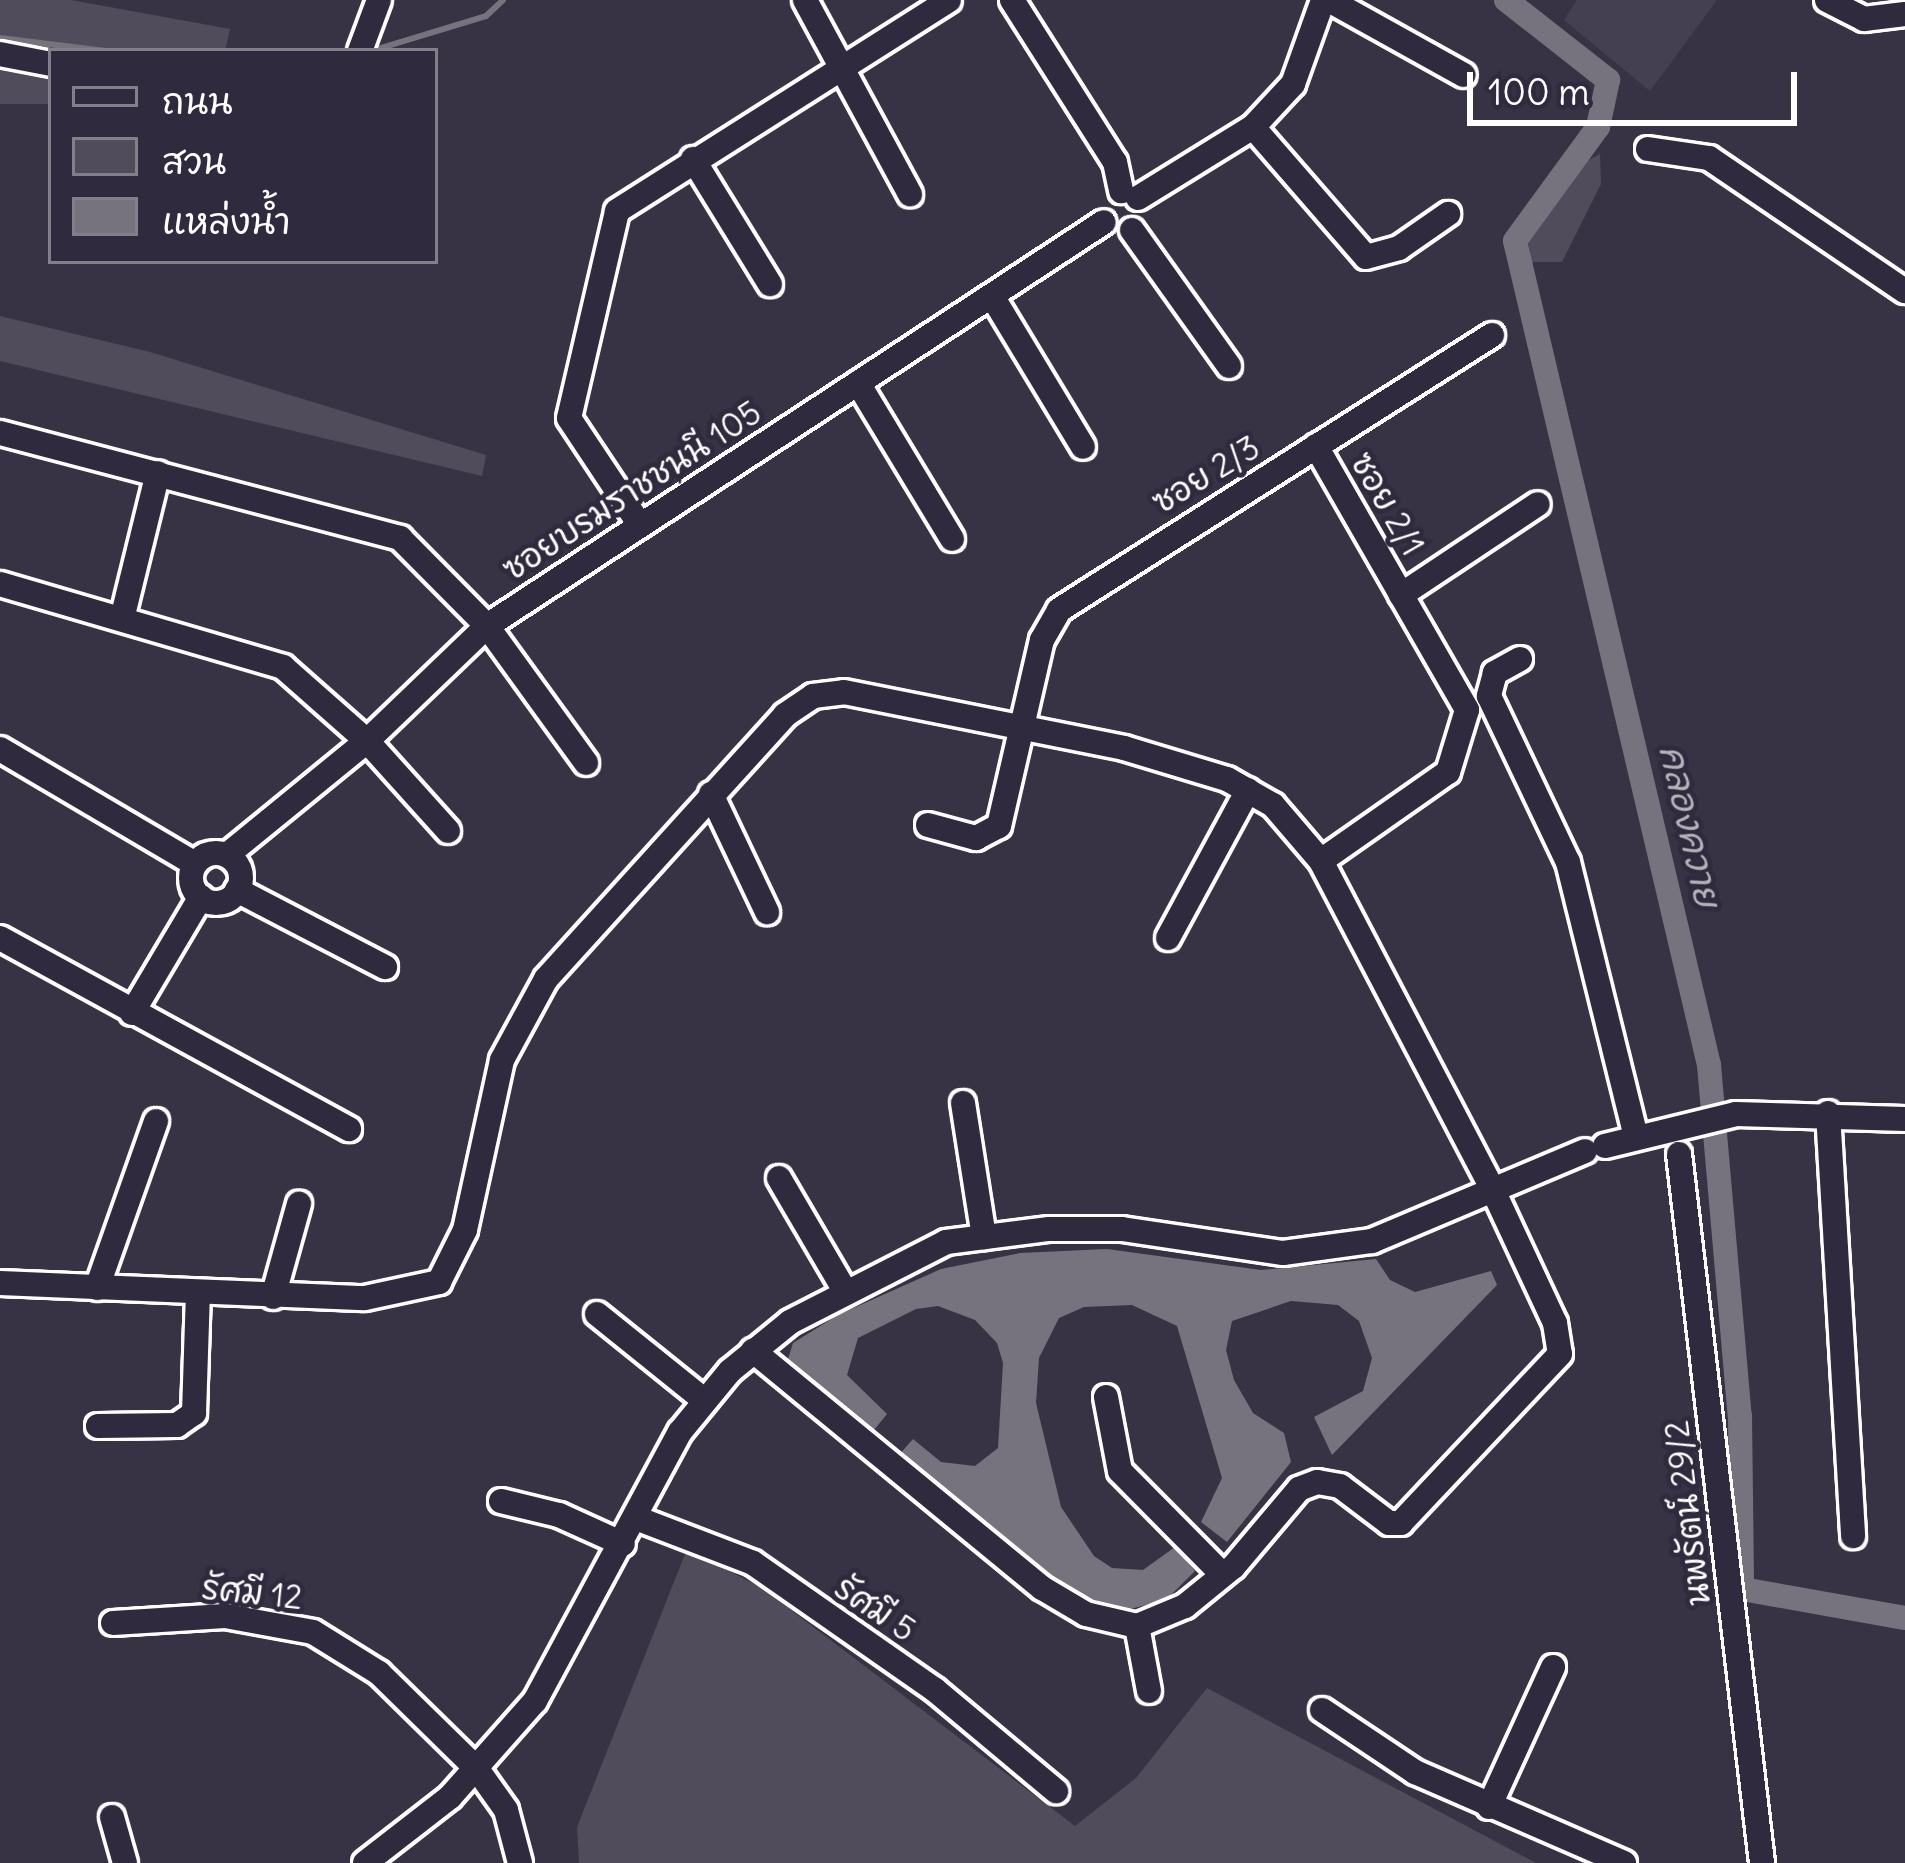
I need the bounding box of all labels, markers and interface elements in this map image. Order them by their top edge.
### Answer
legend [48,48,438,264]
scale bar [1473,48,1803,122]
text: 100 m [1488,70,1590,115]
text: ถนน [162,79,233,124]
text: สวน [162,139,226,184]
text: แหล่งน้ำ [162,199,291,244]
street label: ซอยบรมราชชนนี 105 [495,393,769,589]
street label: ซอย 2/3 [1145,428,1267,522]
street label: ซอย 2/1 [1342,445,1432,563]
water label: คลองควาย [1650,741,1730,911]
street label: นพรัตน์ 29/2 [1657,1418,1719,1608]
street label: รัศมี 12 [200,1568,304,1618]
street label: รัศมี 5 [827,1568,923,1650]

